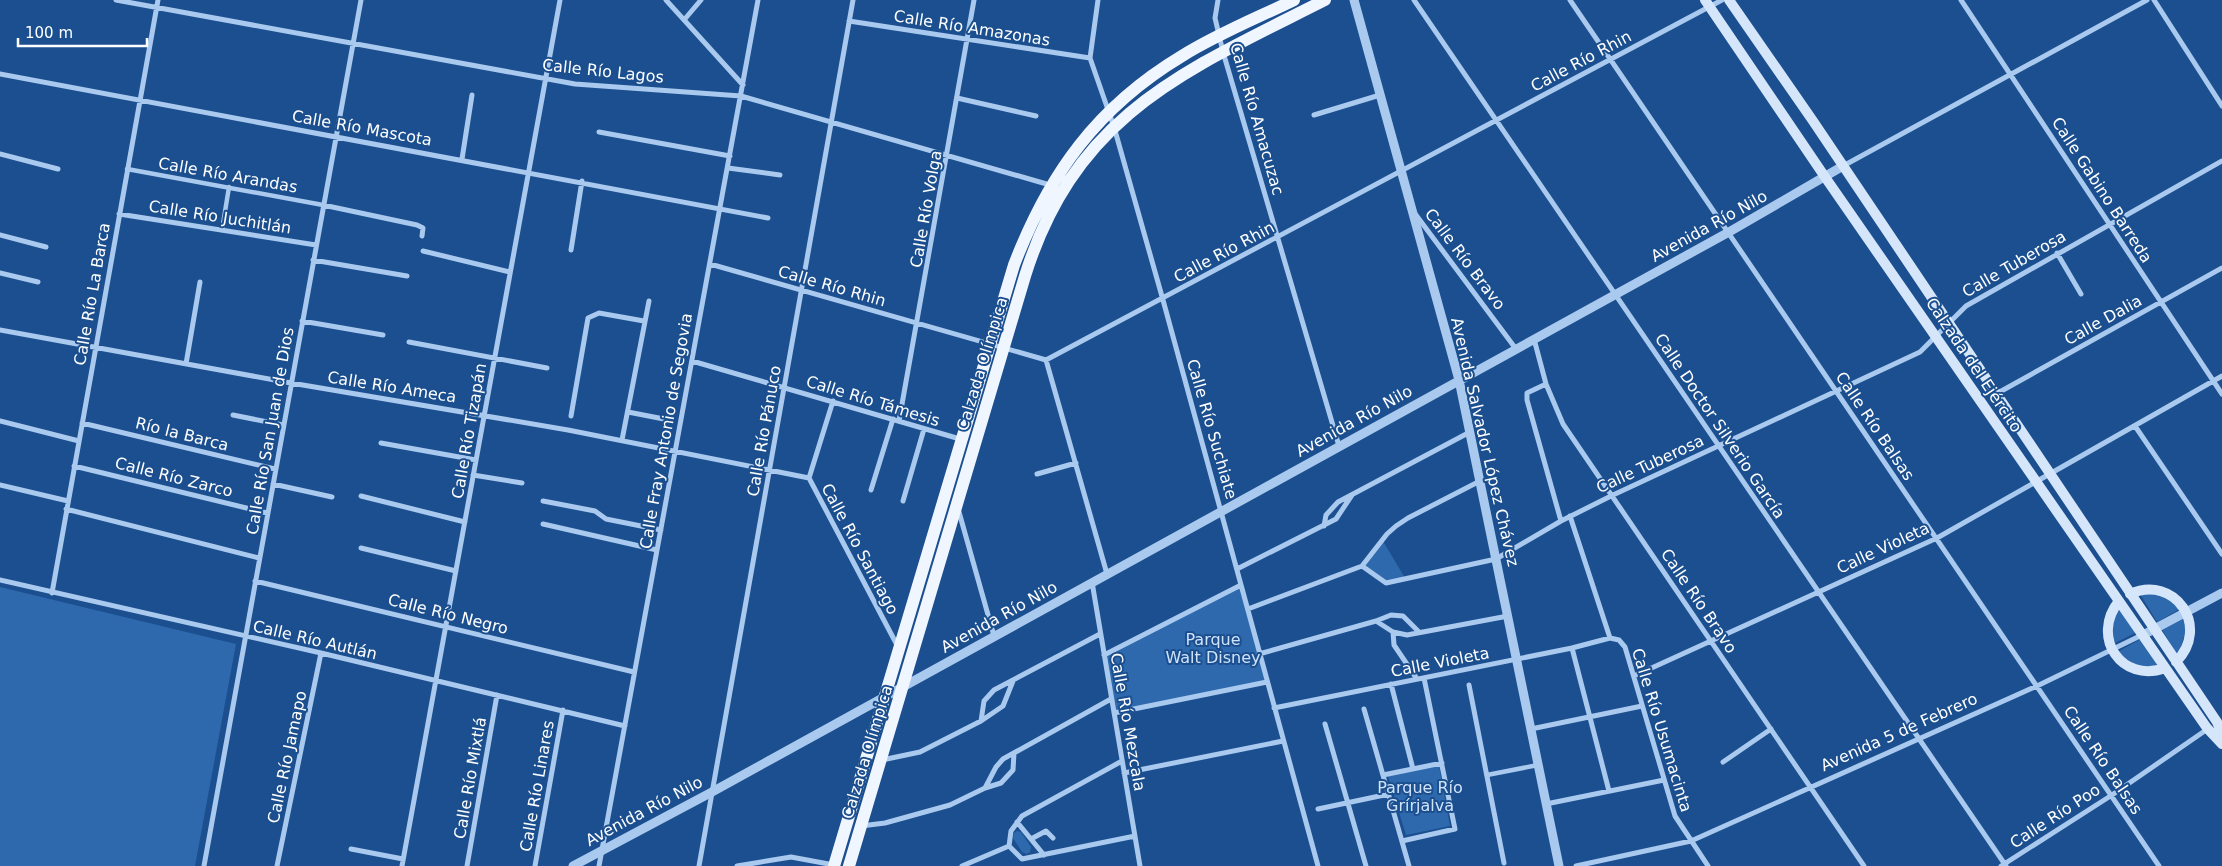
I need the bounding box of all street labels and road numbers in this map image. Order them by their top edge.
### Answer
street label: Calle Río Amazonas [892,6,1052,50]
street label: Calle Río Rhin [1528,27,1634,95]
street label: Calle Río Amacuzac [1226,41,1288,197]
street label: Calle Río Lagos [541,55,665,87]
street label: Calle Río Mascota [291,106,433,150]
street label: Calle Gabino Barreda [2048,114,2156,266]
street label: Calle Río Volga [906,149,946,269]
street label: Calle Río Arandas [157,153,299,197]
street label: Avenida Río Nilo [1648,186,1770,266]
street label: Calle Río Juchitlán [147,196,293,238]
street label: Calle Río Bravo [1421,205,1509,313]
street label: Calle Río Rhin [1171,218,1277,286]
street label: Calle Río La Barca [70,221,114,367]
street label: Calle Tuberosa [1959,227,2069,301]
street label: Calle Río Rhin [776,262,888,310]
street label: Calle Dalia [2061,291,2145,349]
street label: Calzada del Ejército [1922,294,2026,436]
street label: Calzada Olímpica [953,295,1011,433]
street label: Calle Fray Antonio de Segovia [636,312,696,550]
street label: Avenida Salvador López Chávez [1447,316,1523,568]
street label: Calle Río San Juan de Dios [242,326,298,536]
street label: Calle Doctor Silverio García [1651,330,1789,522]
street label: Calle Río Suchiate [1183,357,1241,501]
street label: Calle Río Tizapán [448,362,490,500]
street label: Calle Río Pánuco [743,364,785,498]
street label: Calle Río Ameca [326,367,458,407]
street label: Calle Río Balsas [1832,368,1918,484]
street label: Calle Río Támesis [804,372,942,430]
street label: Avenida Río Nilo [1293,381,1415,461]
street label: Río la Barca [133,413,231,455]
street label: Calle Tuberosa [1593,431,1707,497]
street label: Calle Río Zarco [113,453,235,501]
street label: Calle Río Santiago [817,480,903,618]
street label: Calle Violeta [1834,518,1932,578]
street label: Calle Río Bravo [1657,545,1741,657]
street label: Avenida Río Nilo [938,577,1060,657]
street label: Calle Río Negro [386,590,510,638]
street label: Calle Río Autlán [251,616,379,664]
street label: Calle Violeta [1389,643,1491,681]
street label: Calle Río Usumacinta [1628,646,1696,814]
street label: Calle Río Mezcala [1106,651,1150,793]
street label: Calzada Olímpica [838,683,896,821]
street label: Calle Río Jamapo [264,689,310,825]
street label: Avenida 5 de Febrero [1818,689,1980,775]
street label: Calle Río Balsas [2060,702,2146,818]
street label: Calle Río Mixtlá [450,716,490,840]
street label: Calle Río Linares [516,719,558,853]
street label: Avenida Río Nilo [582,772,706,850]
street label: Calle Río Poo [2006,780,2104,852]

